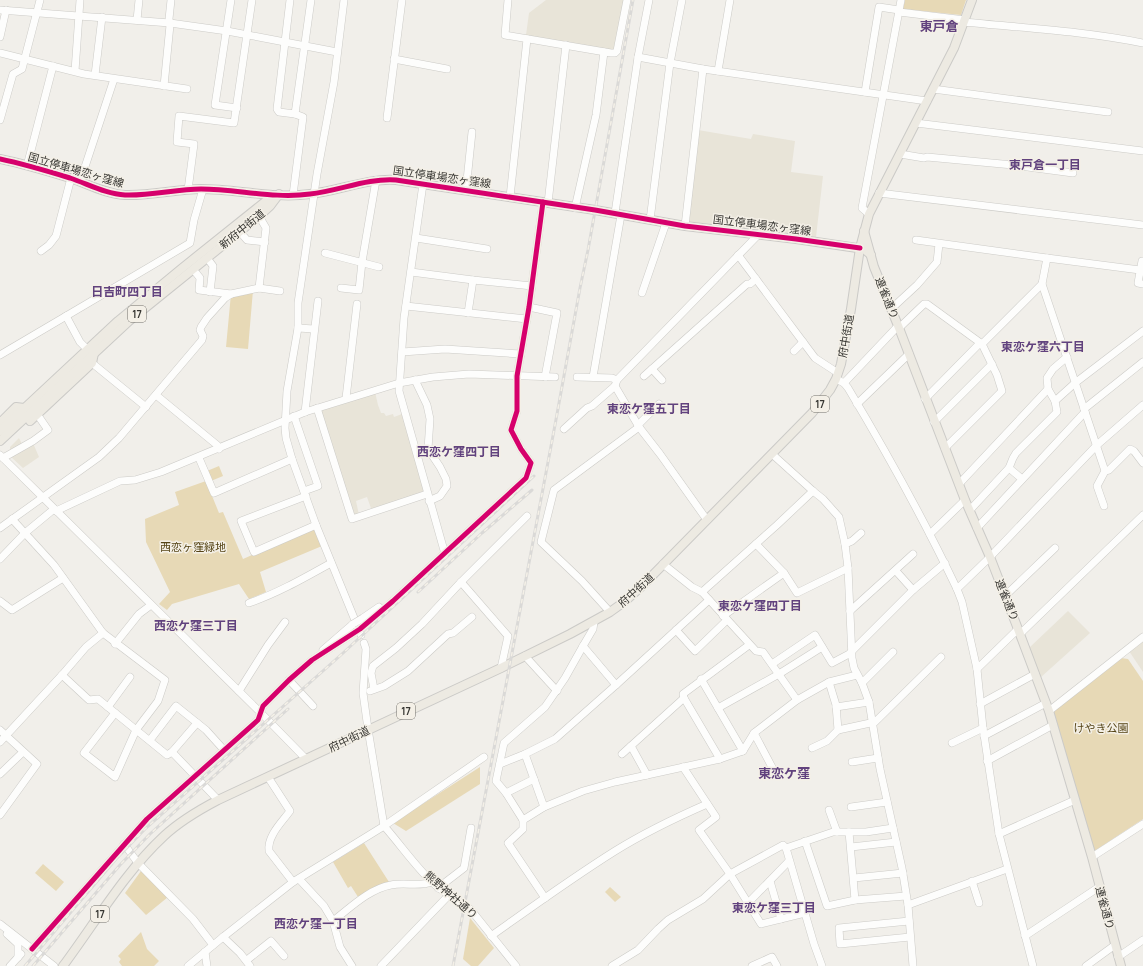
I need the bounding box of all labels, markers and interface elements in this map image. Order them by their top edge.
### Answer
district label: 東戸倉 [919,17,959,35]
street label: 国立停車場恋ヶ窪線 [26,149,126,190]
district label: 東戸倉一丁目 [1009,156,1081,173]
street label: 国立停車場恋ヶ窪線 [392,162,492,191]
street label: 新府中街道 [216,205,268,252]
street label: 国立停車場恋ヶ窪線 [712,211,812,238]
street label: 連雀通り [872,275,903,321]
district label: 日吉町四丁目 [91,283,163,300]
road number: 17 [128,306,146,322]
street label: 府中街道 [834,313,857,359]
district label: 東恋ケ窪六丁目 [1001,338,1085,355]
road number: 17 [811,396,829,412]
district label: 東恋ケ窪五丁目 [607,400,691,417]
district label: 西恋ケ窪四丁目 [417,443,501,460]
park label: 西恋ヶ窪緑地 [160,539,226,554]
street label: 府中街道 [614,569,657,610]
street label: 連雀通り [992,577,1023,623]
district label: 東恋ケ窪四丁目 [718,597,802,614]
district label: 西恋ケ窪三丁目 [154,617,238,634]
road number: 17 [397,703,415,719]
park label: けやき公園 [1074,720,1129,735]
street label: 府中街道 [326,722,372,755]
district label: 東恋ケ窪 [758,764,810,782]
street label: 熊野神社通り [422,867,481,922]
street label: 連雀通り [1093,885,1118,931]
district label: 東恋ケ窪三丁目 [732,899,816,916]
road number: 17 [91,906,109,922]
district label: 西恋ケ窪一丁目 [274,915,358,932]

